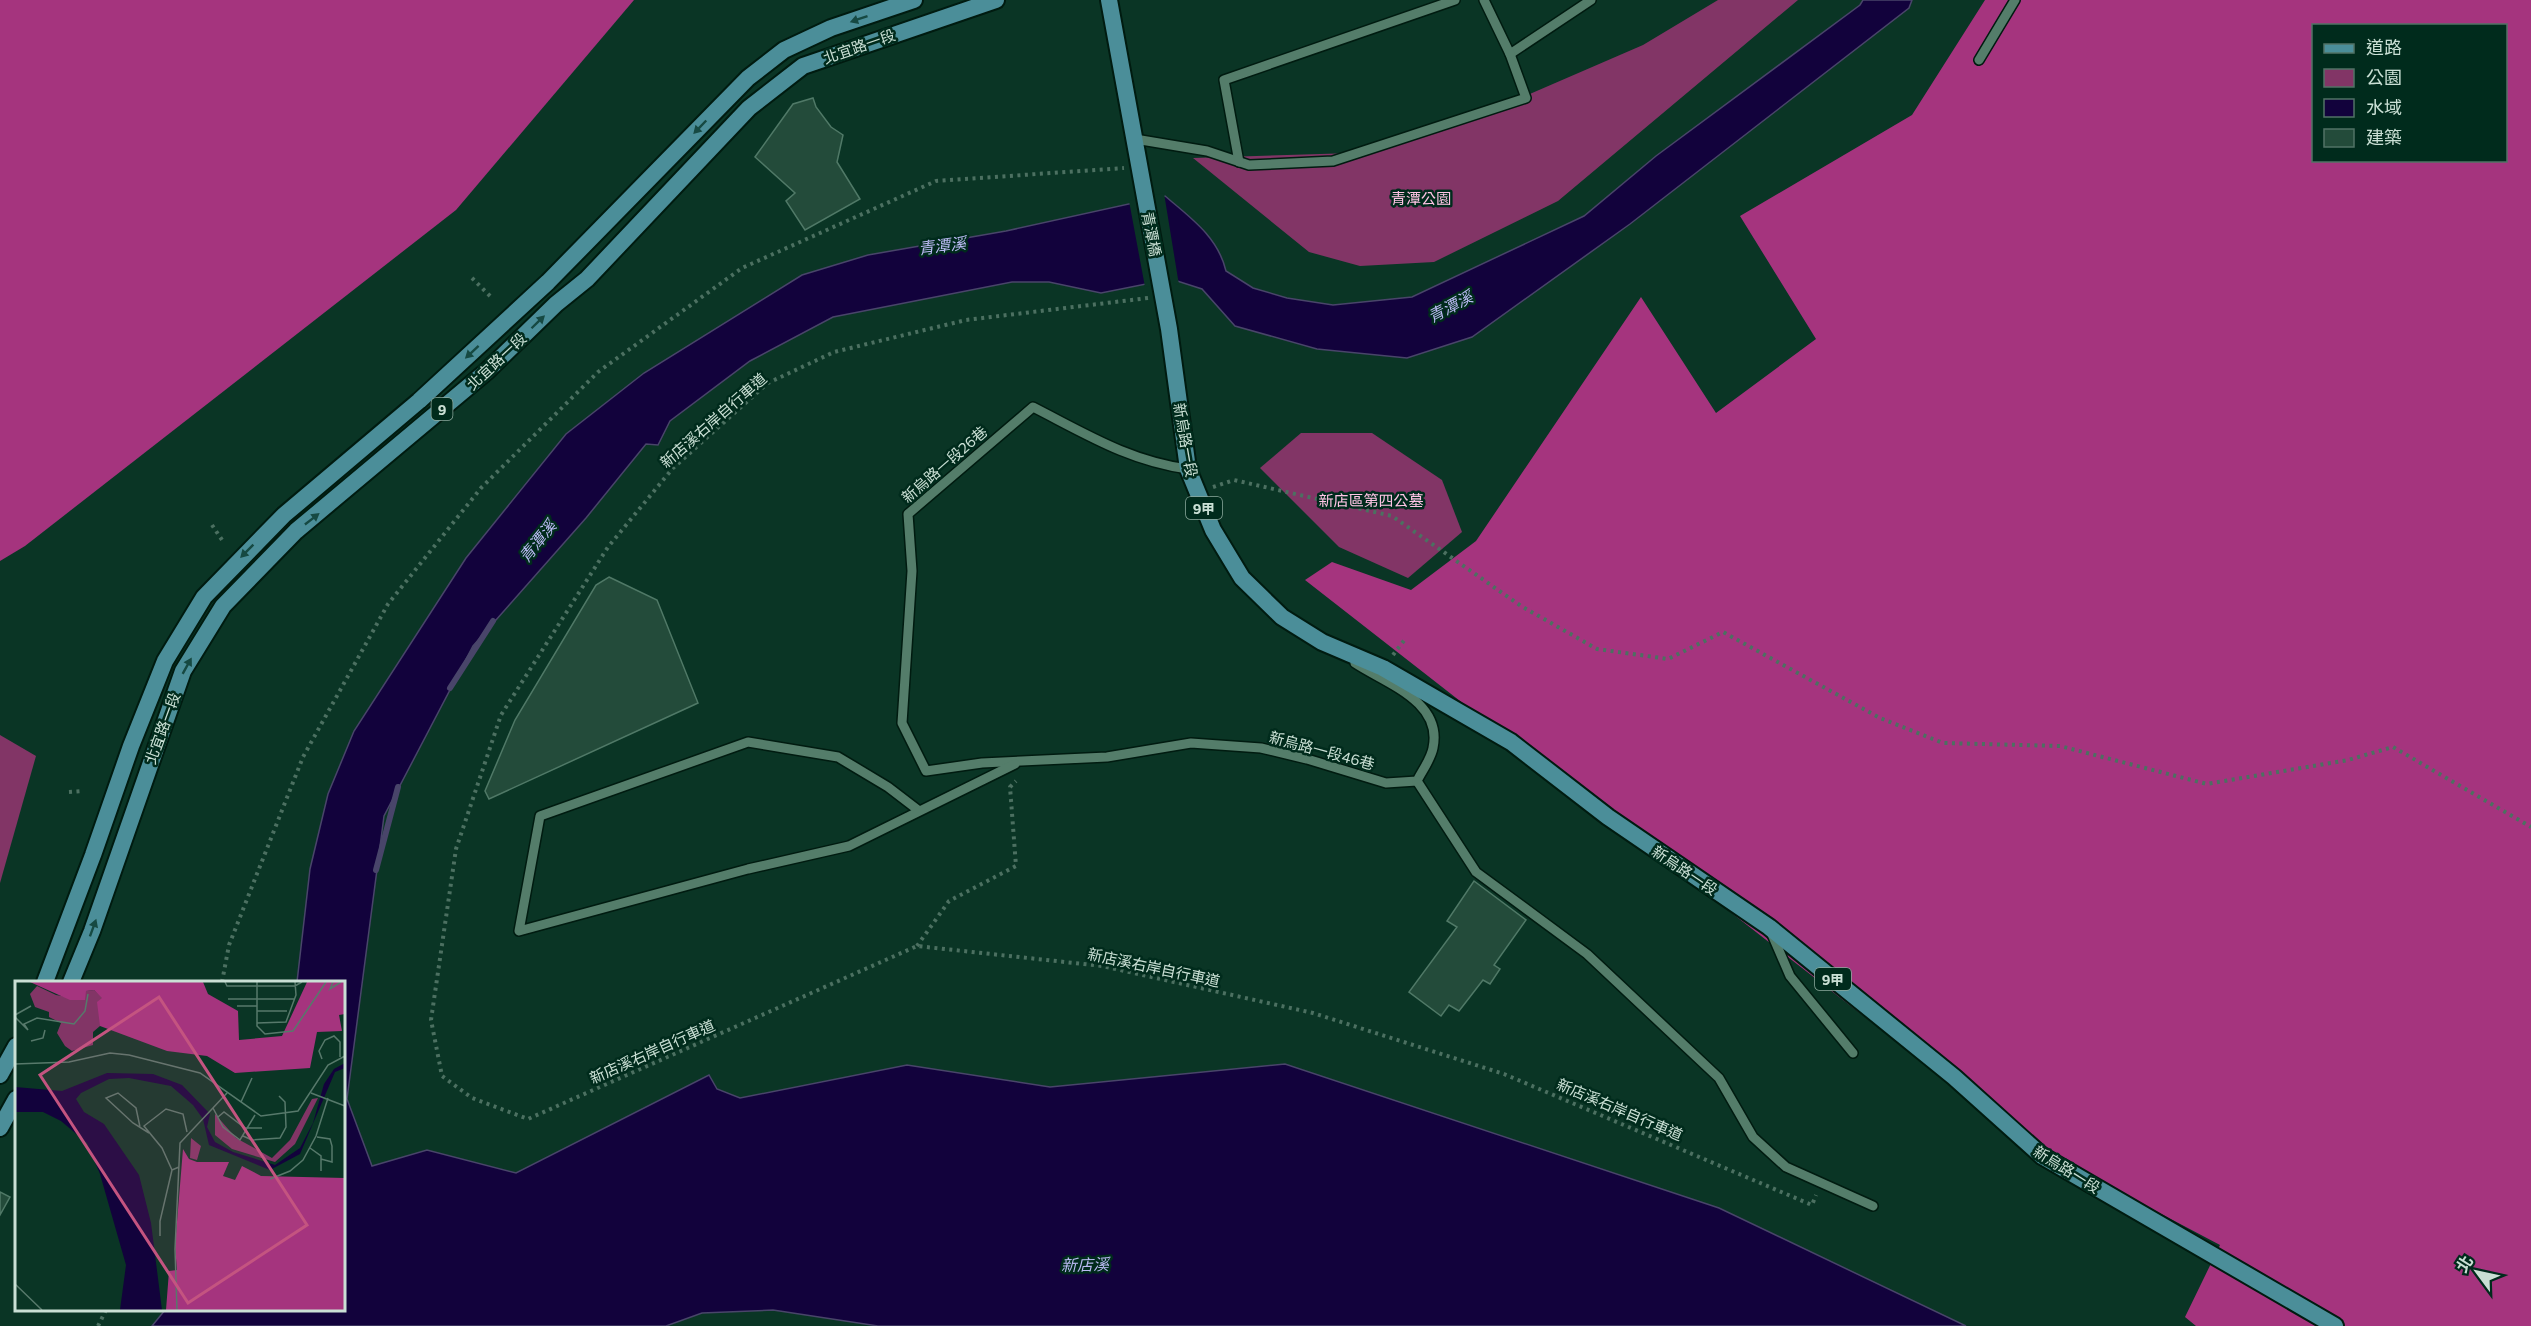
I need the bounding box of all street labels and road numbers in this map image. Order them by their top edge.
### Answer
street label: 北宜路一段 [821,25,897,67]
street label: 青潭橋 [1139,210,1165,258]
street label: 北宜路一段 [462,329,530,393]
street label: 新店溪右岸自行車道 [656,369,770,471]
road number: 9 [432,398,452,420]
street label: 新烏路一段 [1171,401,1201,479]
street label: 新烏路一段26巷 [898,422,990,506]
road number: 9甲 [1186,497,1222,519]
street label: 北宜路一段 [141,690,183,766]
street label: 新烏路一段46巷 [1267,727,1377,773]
street label: 新烏路一段 [1649,842,1721,898]
street label: 新店溪右岸自行車道 [1086,944,1222,990]
road number: 9甲 [1815,968,1851,990]
street label: 新店溪右岸自行車道 [587,1015,717,1087]
street label: 新店溪右岸自行車道 [1554,1074,1686,1144]
street label: 新烏路一段 [2030,1141,2104,1197]

